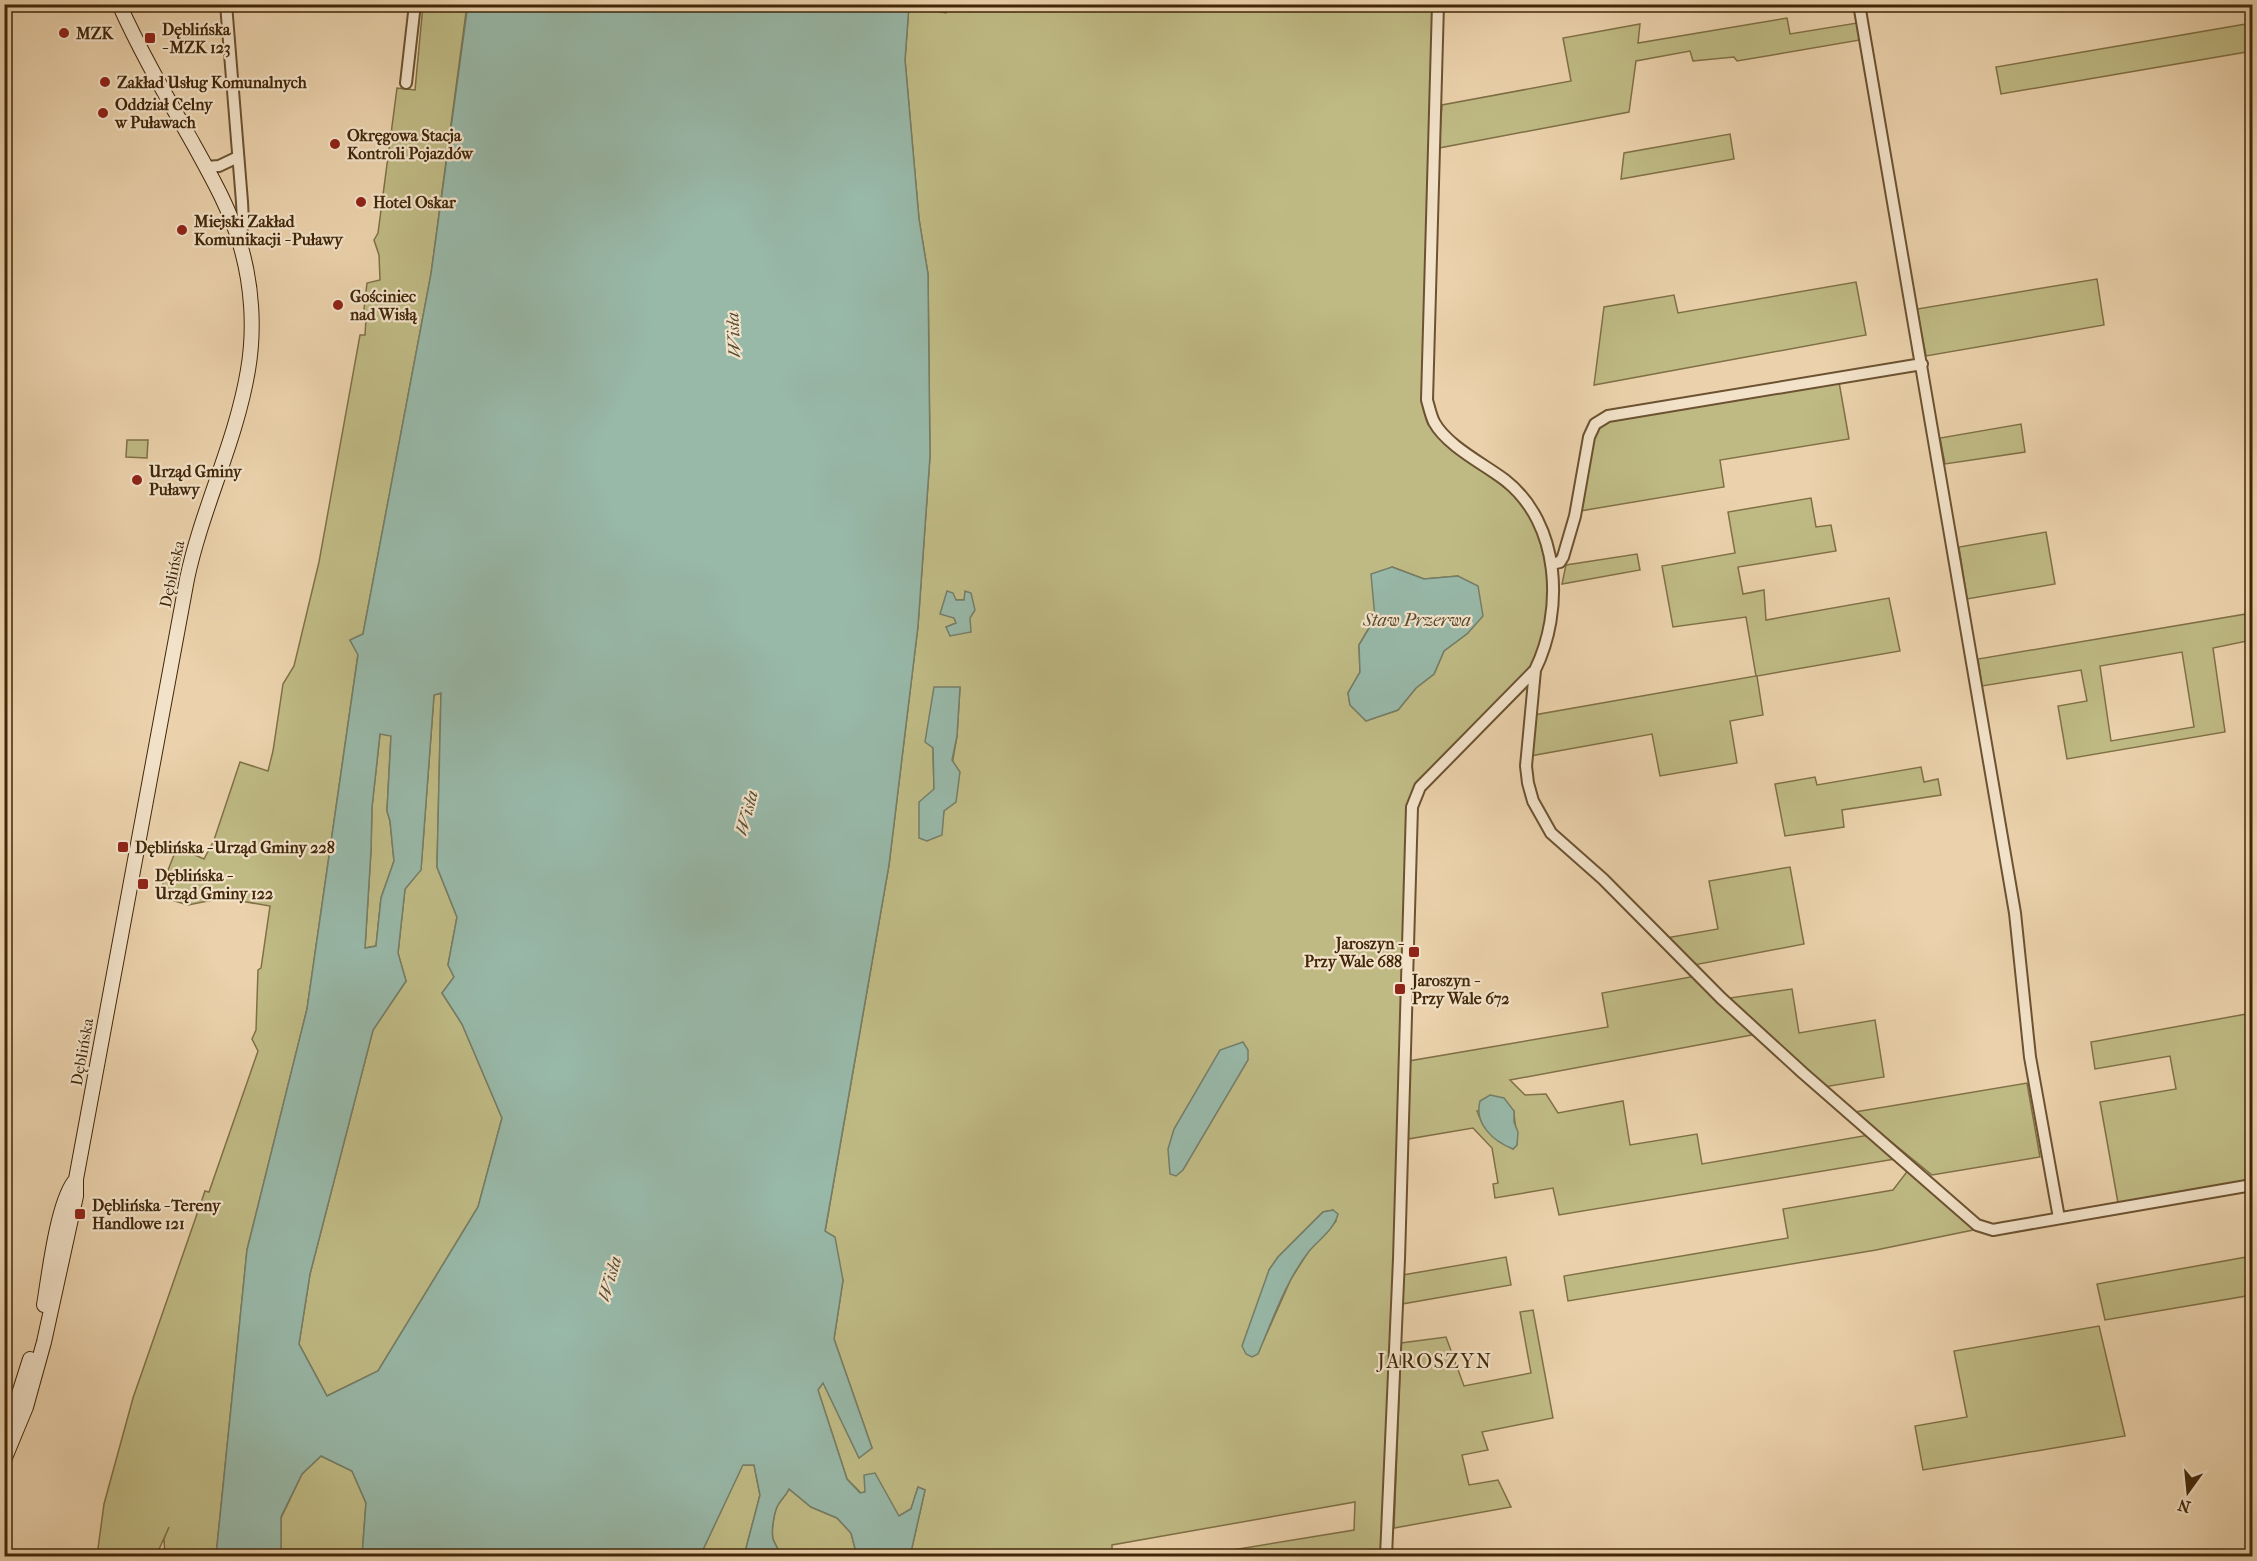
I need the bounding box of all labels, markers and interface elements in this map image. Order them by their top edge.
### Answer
place label: Dęblińska - MZK 123 [162,20,231,58]
place label: MZK [75,24,114,43]
marker: MZK [57,26,71,40]
marker: Dęblińska - MZK 123 [143,31,157,45]
place label: Zakład Usług Komunalnych [117,73,308,93]
marker: Zakład Usług Komunalnych [98,75,112,89]
place label: Oddział Celny w Puławach [114,95,214,132]
marker: Oddział Celny w Puławach [96,106,110,120]
place label: Okręgowa Stacja Kontroli Pojazdów [347,126,474,163]
marker: Okręgowa Stacja Kontroli Pojazdów [328,137,342,151]
place label: Hotel Oskar [373,193,457,212]
marker: Hotel Oskar [354,195,368,209]
place label: Miejski Zakład Komunikacji - Puławy [193,212,344,250]
marker: Miejski Zakład Komunikacji - Puławy [175,223,189,237]
place label: Gościniec nad Wisłą [349,287,417,325]
marker: Gościniec nad Wisłą [331,298,345,312]
water label: Wisła [722,312,746,358]
place label: Urząd Gminy Puławy [148,462,243,500]
marker: Urząd Gminy Puławy [130,473,144,487]
street label: Dęblińska [156,538,189,609]
water label: Staw Przerwa [1362,610,1471,631]
water label: Wisła [731,788,763,838]
place label: Dęblińska - Urząd Gminy 228 [135,838,335,858]
marker: Dęblińska - Urząd Gminy 228 [116,840,130,854]
place label: Dęblińska - Urząd Gminy 122 [154,866,273,904]
marker: Dęblińska - Urząd Gminy 122 [136,877,150,891]
place label: Jaroszyn - Przy Wale 688 [1304,934,1405,972]
marker: Jaroszyn - Przy Wale 688 [1407,945,1421,959]
place label: Jaroszyn - Przy Wale 672 [1410,971,1510,1009]
marker: Jaroszyn - Przy Wale 672 [1393,982,1407,996]
street label: Dęblińska [67,1016,97,1087]
place label: Dęblińska - Tereny Handlowe 121 [92,1196,222,1233]
marker: Dęblińska - Tereny Handlowe 121 [73,1207,87,1221]
water label: Wisła [594,1254,626,1304]
district label: JAROSZYN [1376,1350,1492,1373]
north arrow [2158,1462,2218,1522]
text: N [2175,1495,2193,1517]

